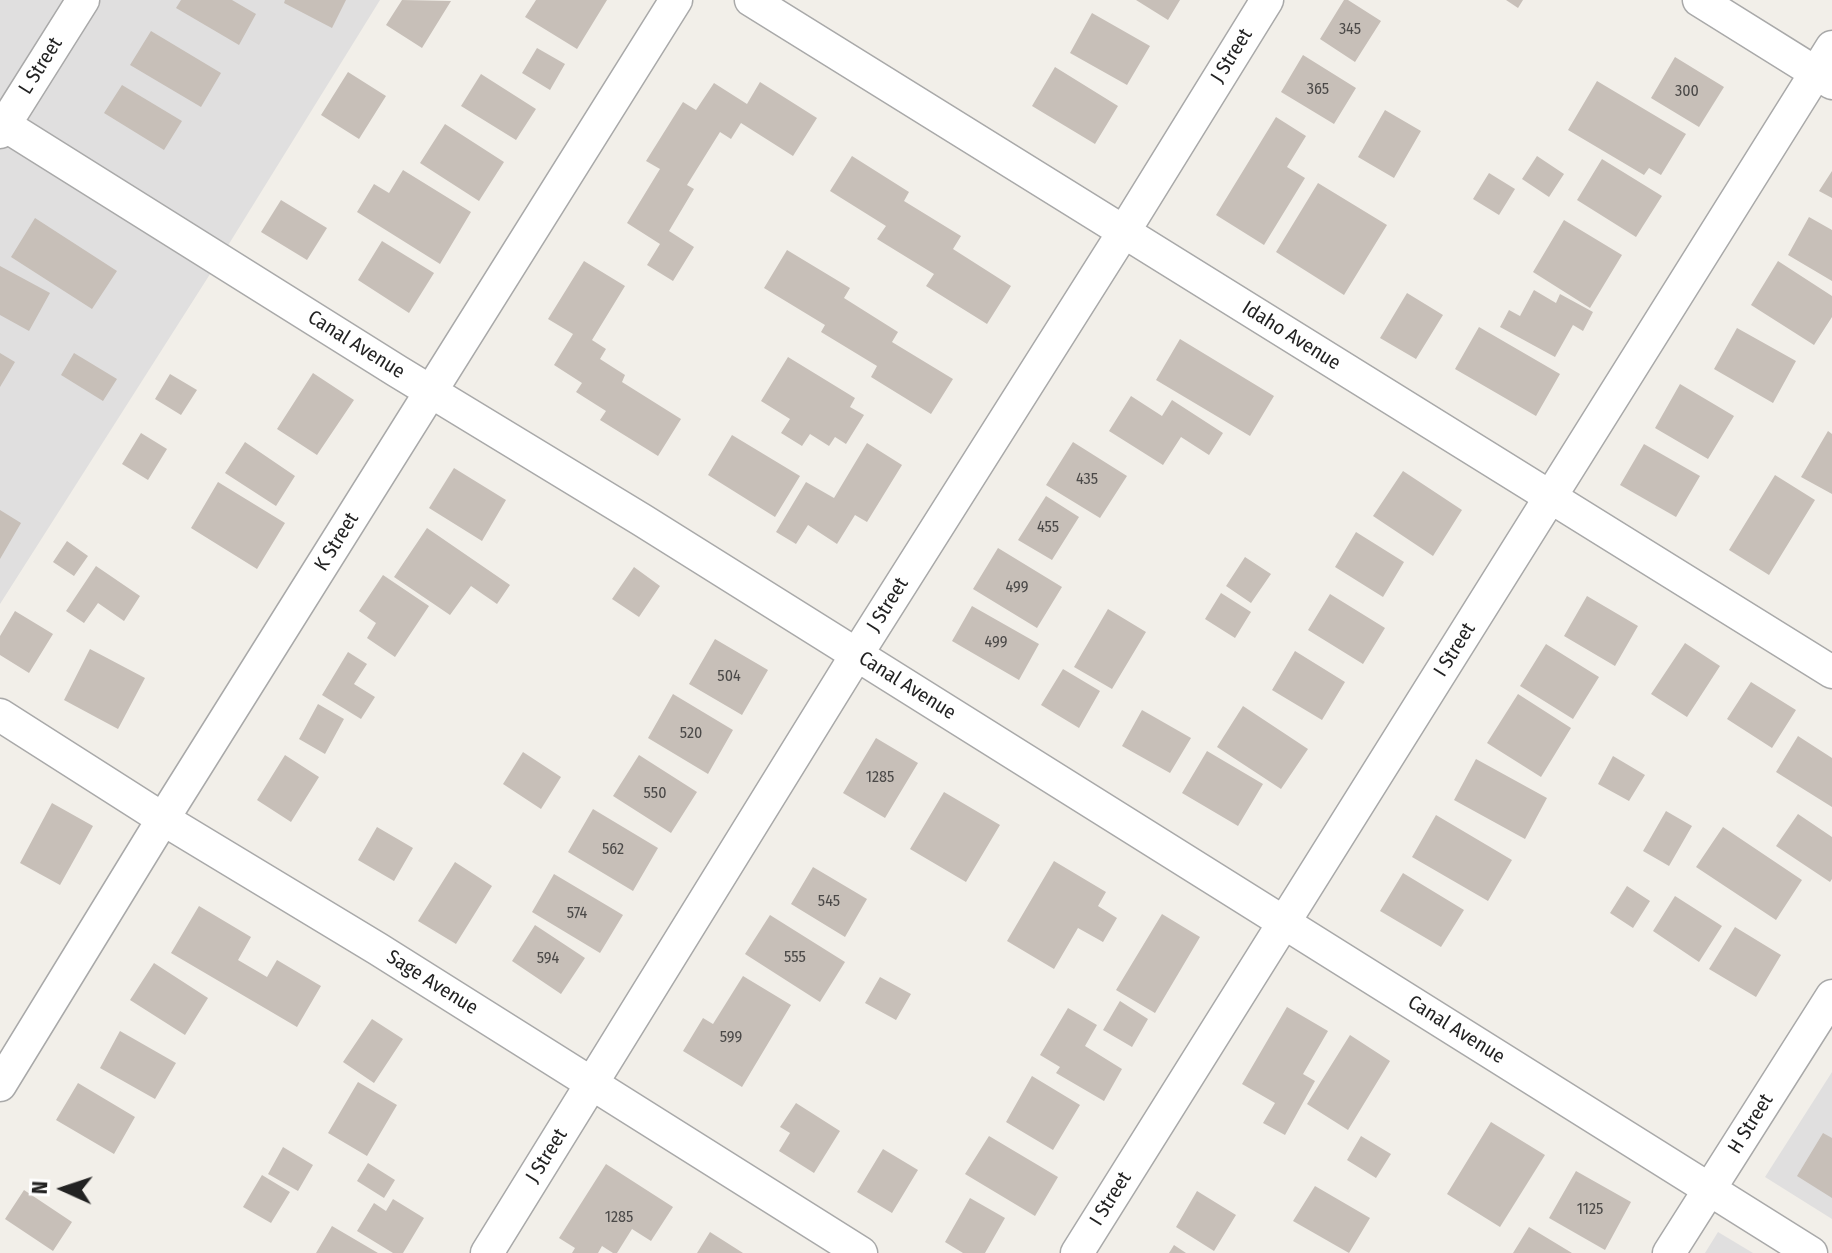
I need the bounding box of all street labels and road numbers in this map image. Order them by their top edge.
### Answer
street label: J Street [1206,24,1258,88]
street label: L Street [14,33,68,99]
street label: Idaho Avenue [1237,296,1345,376]
street label: Canal Avenue [303,306,409,384]
street label: K Street [310,508,364,576]
street label: J Street [862,573,914,637]
street label: I Street [1429,619,1481,681]
street label: Canal Avenue [854,647,960,725]
street label: Sage Avenue [382,945,482,1021]
street label: Canal Avenue [1403,991,1509,1069]
street label: H Street [1723,1090,1779,1158]
street label: J Street [521,1124,573,1188]
street label: I Street [1085,1168,1137,1230]

